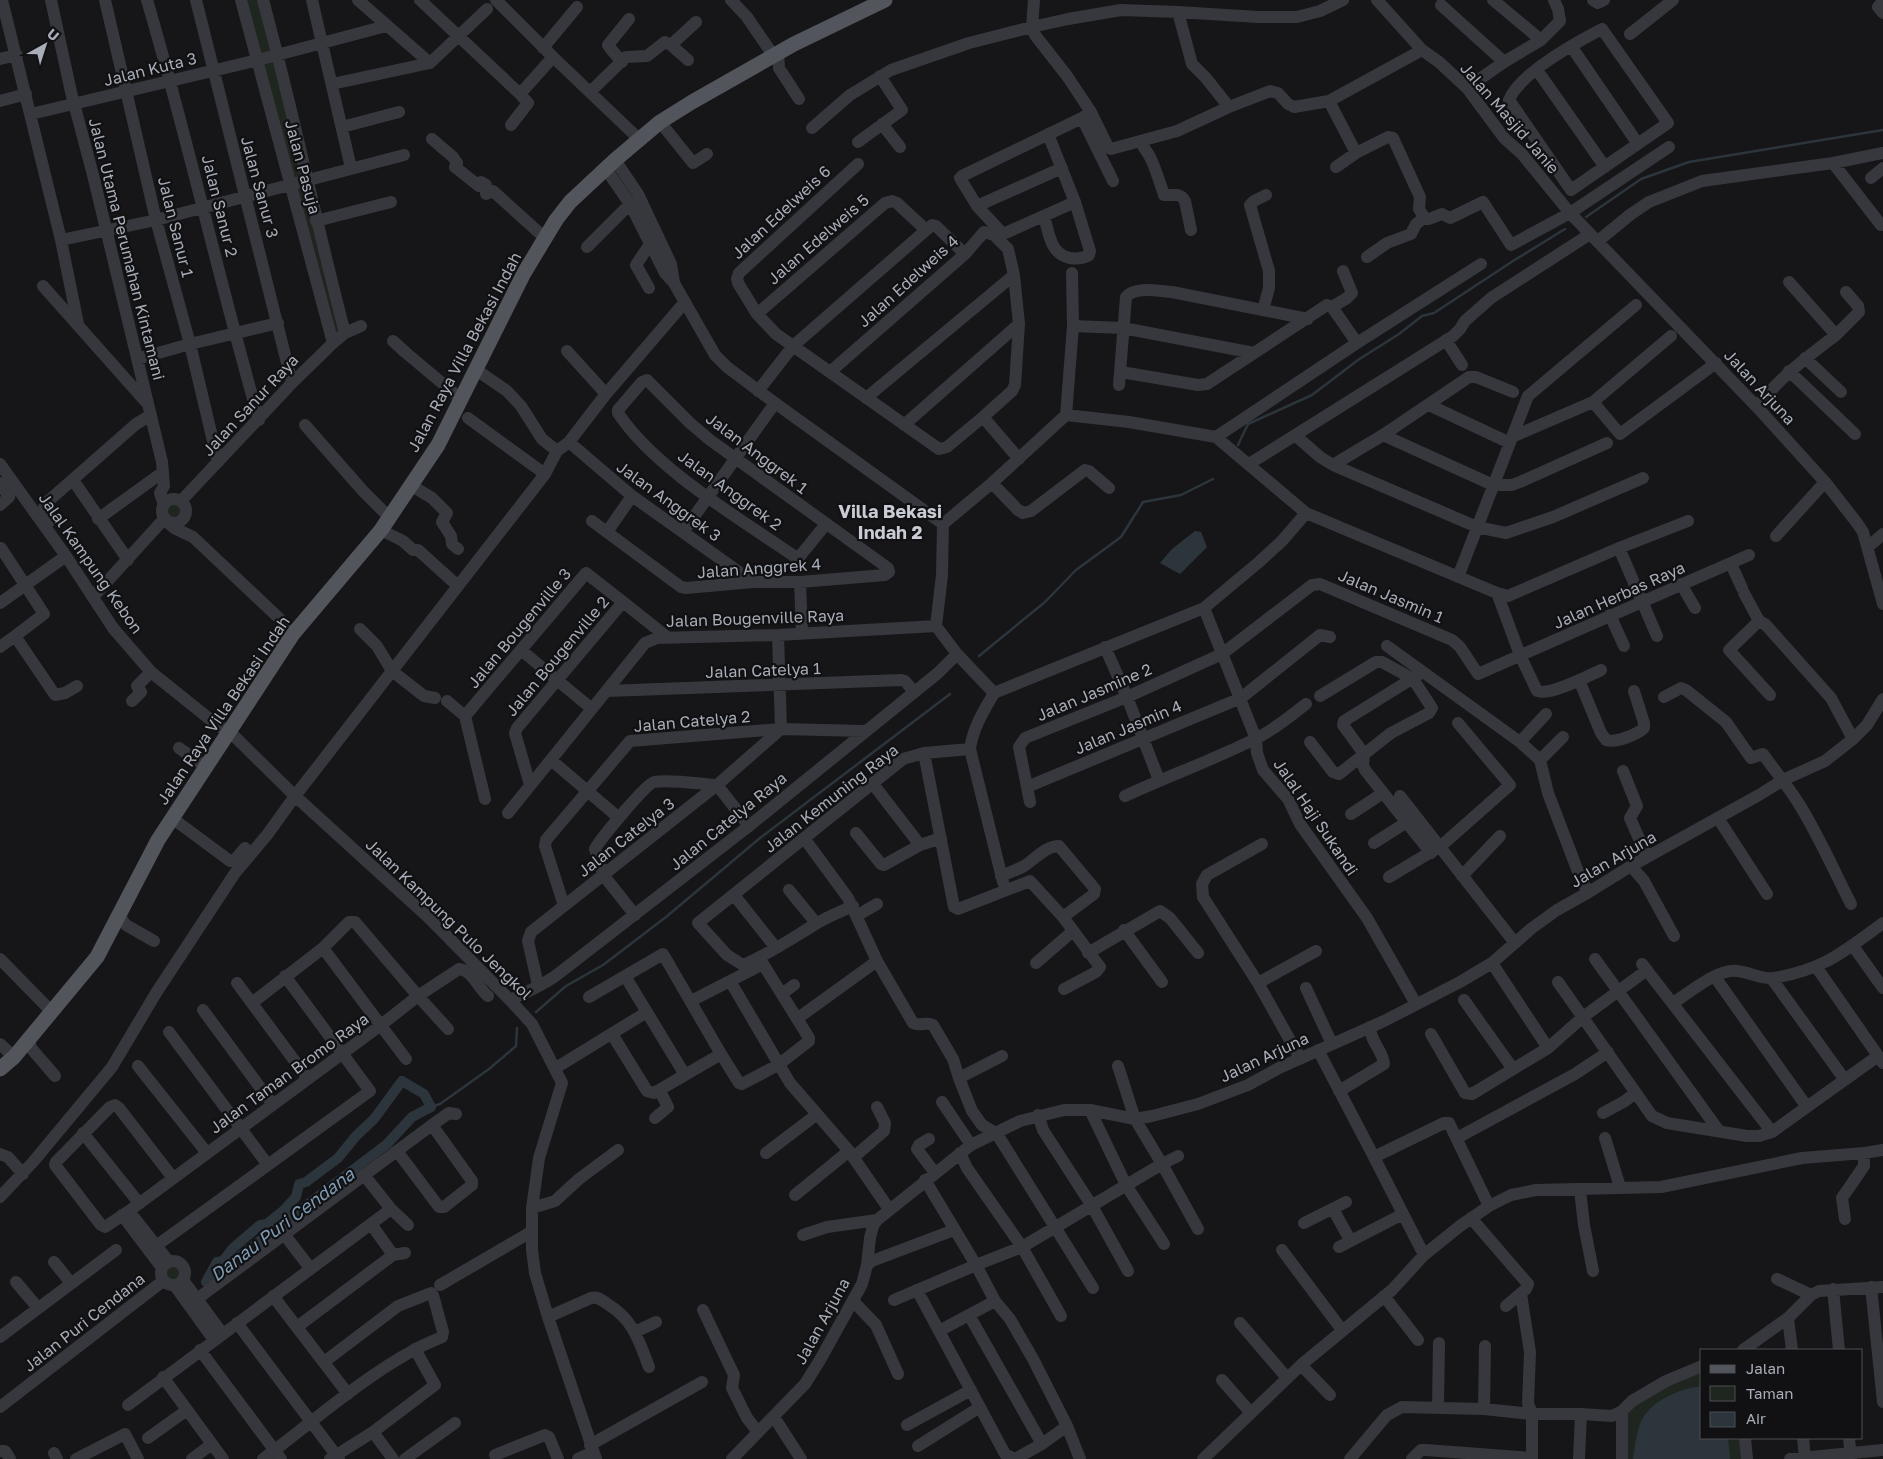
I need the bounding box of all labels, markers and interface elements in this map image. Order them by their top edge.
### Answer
north arrow [20,20,70,70]
text: U [44,25,63,44]
street label: Jalan Kuta 3 [101,48,199,90]
street label: Jalan Masjid Janie [1456,58,1564,178]
street label: Jalan Utama Perumahan Kintamani [85,116,169,382]
street label: Jalan Pasuja [281,118,325,216]
street label: Jalan Sanur 3 [237,134,283,240]
street label: Jalan Sanur 2 [198,153,242,259]
street label: Jalan Edelweis 6 [727,161,835,263]
street label: Jalan Sanur 1 [154,175,198,279]
street label: Jalan Edelweis 5 [763,190,873,288]
street label: Jalan Edelweis 4 [854,231,962,331]
street label: Jalan Raya Villa Bekasi Indah [403,249,525,455]
street label: Jalan Arjuna [1720,345,1800,429]
street label: Jalan Sanur Raya [198,350,302,460]
street label: Jalan Anggrek 1 [702,408,812,498]
street label: Jalan Anggrek 2 [674,446,786,534]
street label: Jalan Anggrek 3 [613,456,725,546]
street label: Jalal Kampung Kebon [35,489,147,637]
district label: Villa Bekasi Indah 2 [838,500,942,543]
street label: Jalan Anggrek 4 [696,554,822,582]
street label: Jalan Herbas Raya [1550,557,1688,633]
street label: Jalan Bougenville 3 [463,564,575,692]
street label: Jalan Jasmin 1 [1335,565,1447,627]
street label: Jalan Bougenville 2 [501,592,613,720]
street label: Jalan Bougenville Raya [666,605,844,631]
street label: Jalan Raya Villa Bekasi Indah [152,612,294,808]
street label: Jalan Catelya 1 [705,658,821,682]
street label: Jalan Jasmine 2 [1033,659,1155,725]
street label: Jalan Jasmin 4 [1071,695,1185,759]
street label: Jalan Catelya 2 [633,706,751,736]
street label: Jalan Kemuning Raya [760,739,902,857]
street label: Jalal Haji Sukandi [1269,755,1363,879]
street label: Jalan Catelya Raya [666,768,790,874]
street label: Jalan Catelya 3 [574,793,678,881]
street label: Jalan Arjuna [1567,826,1659,892]
street label: Jalan Kampung Pulo Jengkol [362,834,536,1004]
street label: Jalan Taman Bromo Raya [206,1009,372,1137]
street label: Jalan Arjuna [1216,1028,1312,1086]
water label: Danau Puri Cendana [206,1162,359,1285]
street label: Jalan Puri Cendana [19,1268,149,1376]
street label: Jalan Arjuna [790,1274,854,1368]
legend [1700,1349,1863,1439]
text: Jalan [1746,1359,1785,1377]
text: Taman [1746,1384,1793,1402]
text: Air [1746,1409,1766,1427]

